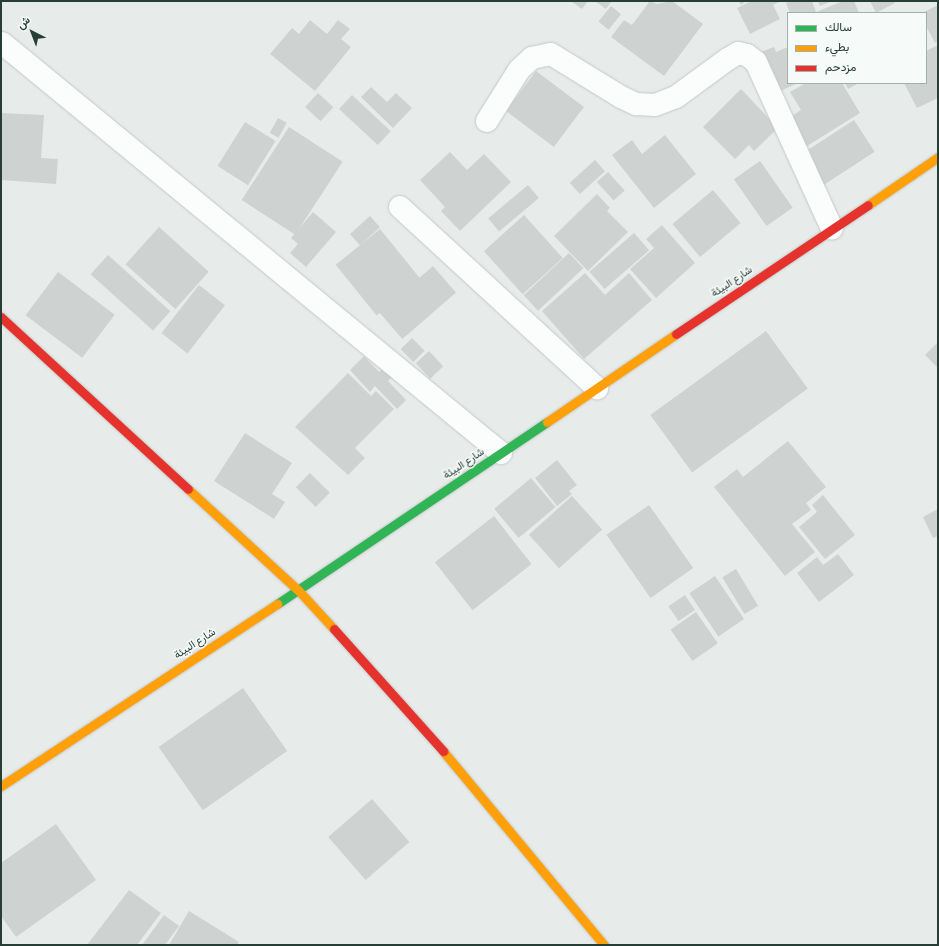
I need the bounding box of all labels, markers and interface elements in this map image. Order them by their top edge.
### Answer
north arrow [12,12,52,52]
legend [787,12,927,84]
text: ش [14,13,33,32]
text: سالك [825,20,852,35]
text: بطيء [825,40,849,55]
text: مزدحم [825,60,856,75]
street label: شارع البيئة [709,263,755,301]
street label: شارع البيئة [441,445,487,483]
street label: شارع البيئة [172,626,218,662]

